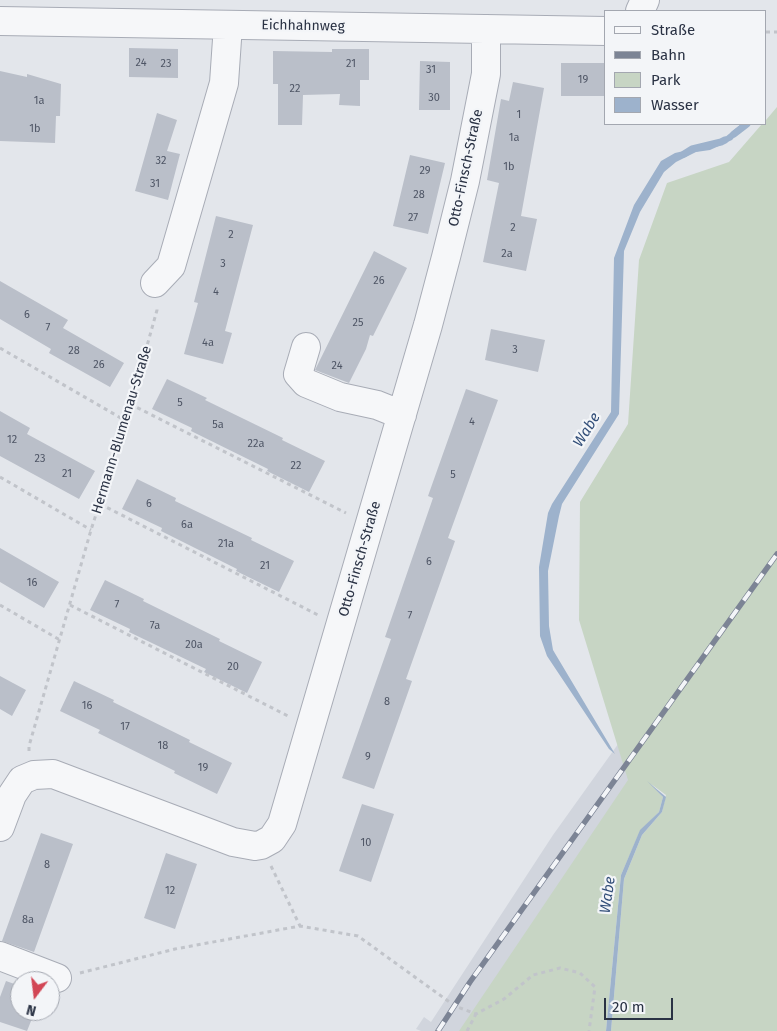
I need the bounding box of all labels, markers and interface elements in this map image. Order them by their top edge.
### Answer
legend [604,10,767,125]
street label: Eichhahnweg [261,17,345,35]
text: Straße [651,21,695,39]
text: Bahn [651,46,686,64]
house number: 24 [136,56,146,70]
house number: 23 [161,57,171,71]
house number: 21 [346,57,356,71]
house number: 31 [426,63,436,77]
text: Park [651,71,681,89]
house number: 19 [578,73,588,87]
house number: 22 [290,82,300,96]
house number: 30 [428,91,440,105]
house number: 1a [34,94,44,108]
text: Wasser [651,96,699,114]
street label: Otto-Finsch-Straße [445,108,487,228]
house number: 1 [517,108,521,122]
house number: 1b [29,122,41,136]
house number: 1a [509,131,519,145]
house number: 32 [156,154,166,168]
house number: 1b [503,160,515,174]
house number: 29 [419,164,431,178]
house number: 31 [150,177,160,191]
house number: 28 [413,188,425,202]
house number: 27 [408,211,418,225]
house number: 2 [510,221,516,235]
house number: 2 [228,228,234,242]
house number: 2a [501,247,513,261]
house number: 3 [220,257,226,271]
house number: 26 [373,274,385,288]
house number: 4 [213,285,219,299]
house number: 6 [24,308,30,322]
house number: 25 [353,316,363,330]
house number: 7 [46,321,50,335]
house number: 4a [202,336,214,350]
house number: 3 [512,343,518,357]
house number: 28 [68,344,80,358]
street label: Hermann-Blumenau-Straße [88,344,156,516]
house number: 26 [93,358,105,372]
house number: 24 [332,359,342,373]
house number: 5 [177,396,183,410]
water label: Wabe [570,409,604,451]
house number: 4 [469,415,475,429]
house number: 5a [212,418,224,432]
house number: 12 [7,433,17,447]
house number: 22a [248,437,264,451]
house number: 23 [35,452,45,466]
house number: 22 [291,459,301,473]
house number: 21 [62,467,72,481]
house number: 5 [450,468,456,482]
house number: 6 [146,497,152,511]
street label: Otto-Finsch-Straße [335,499,385,619]
house number: 6a [181,518,193,532]
house number: 21a [218,537,234,551]
house number: 6 [426,555,432,569]
house number: 21 [260,559,270,573]
house number: 16 [27,576,37,590]
house number: 7 [115,598,119,612]
house number: 7 [408,609,412,623]
house number: 7a [150,619,160,633]
house number: 20a [185,638,203,652]
house number: 20 [227,660,239,674]
house number: 8 [384,695,390,709]
house number: 16 [82,699,92,713]
house number: 17 [120,720,130,734]
house number: 18 [158,739,168,753]
house number: 9 [365,750,371,764]
house number: 19 [198,761,208,775]
house number: 10 [361,836,371,850]
house number: 8 [44,858,50,872]
water label: Wabe [597,875,619,915]
house number: 12 [165,884,175,898]
house number: 8a [22,913,34,927]
north arrow [10,971,60,1021]
scale bar [607,988,676,1020]
text: 20 m [612,998,645,1016]
text: N [25,1001,38,1019]

